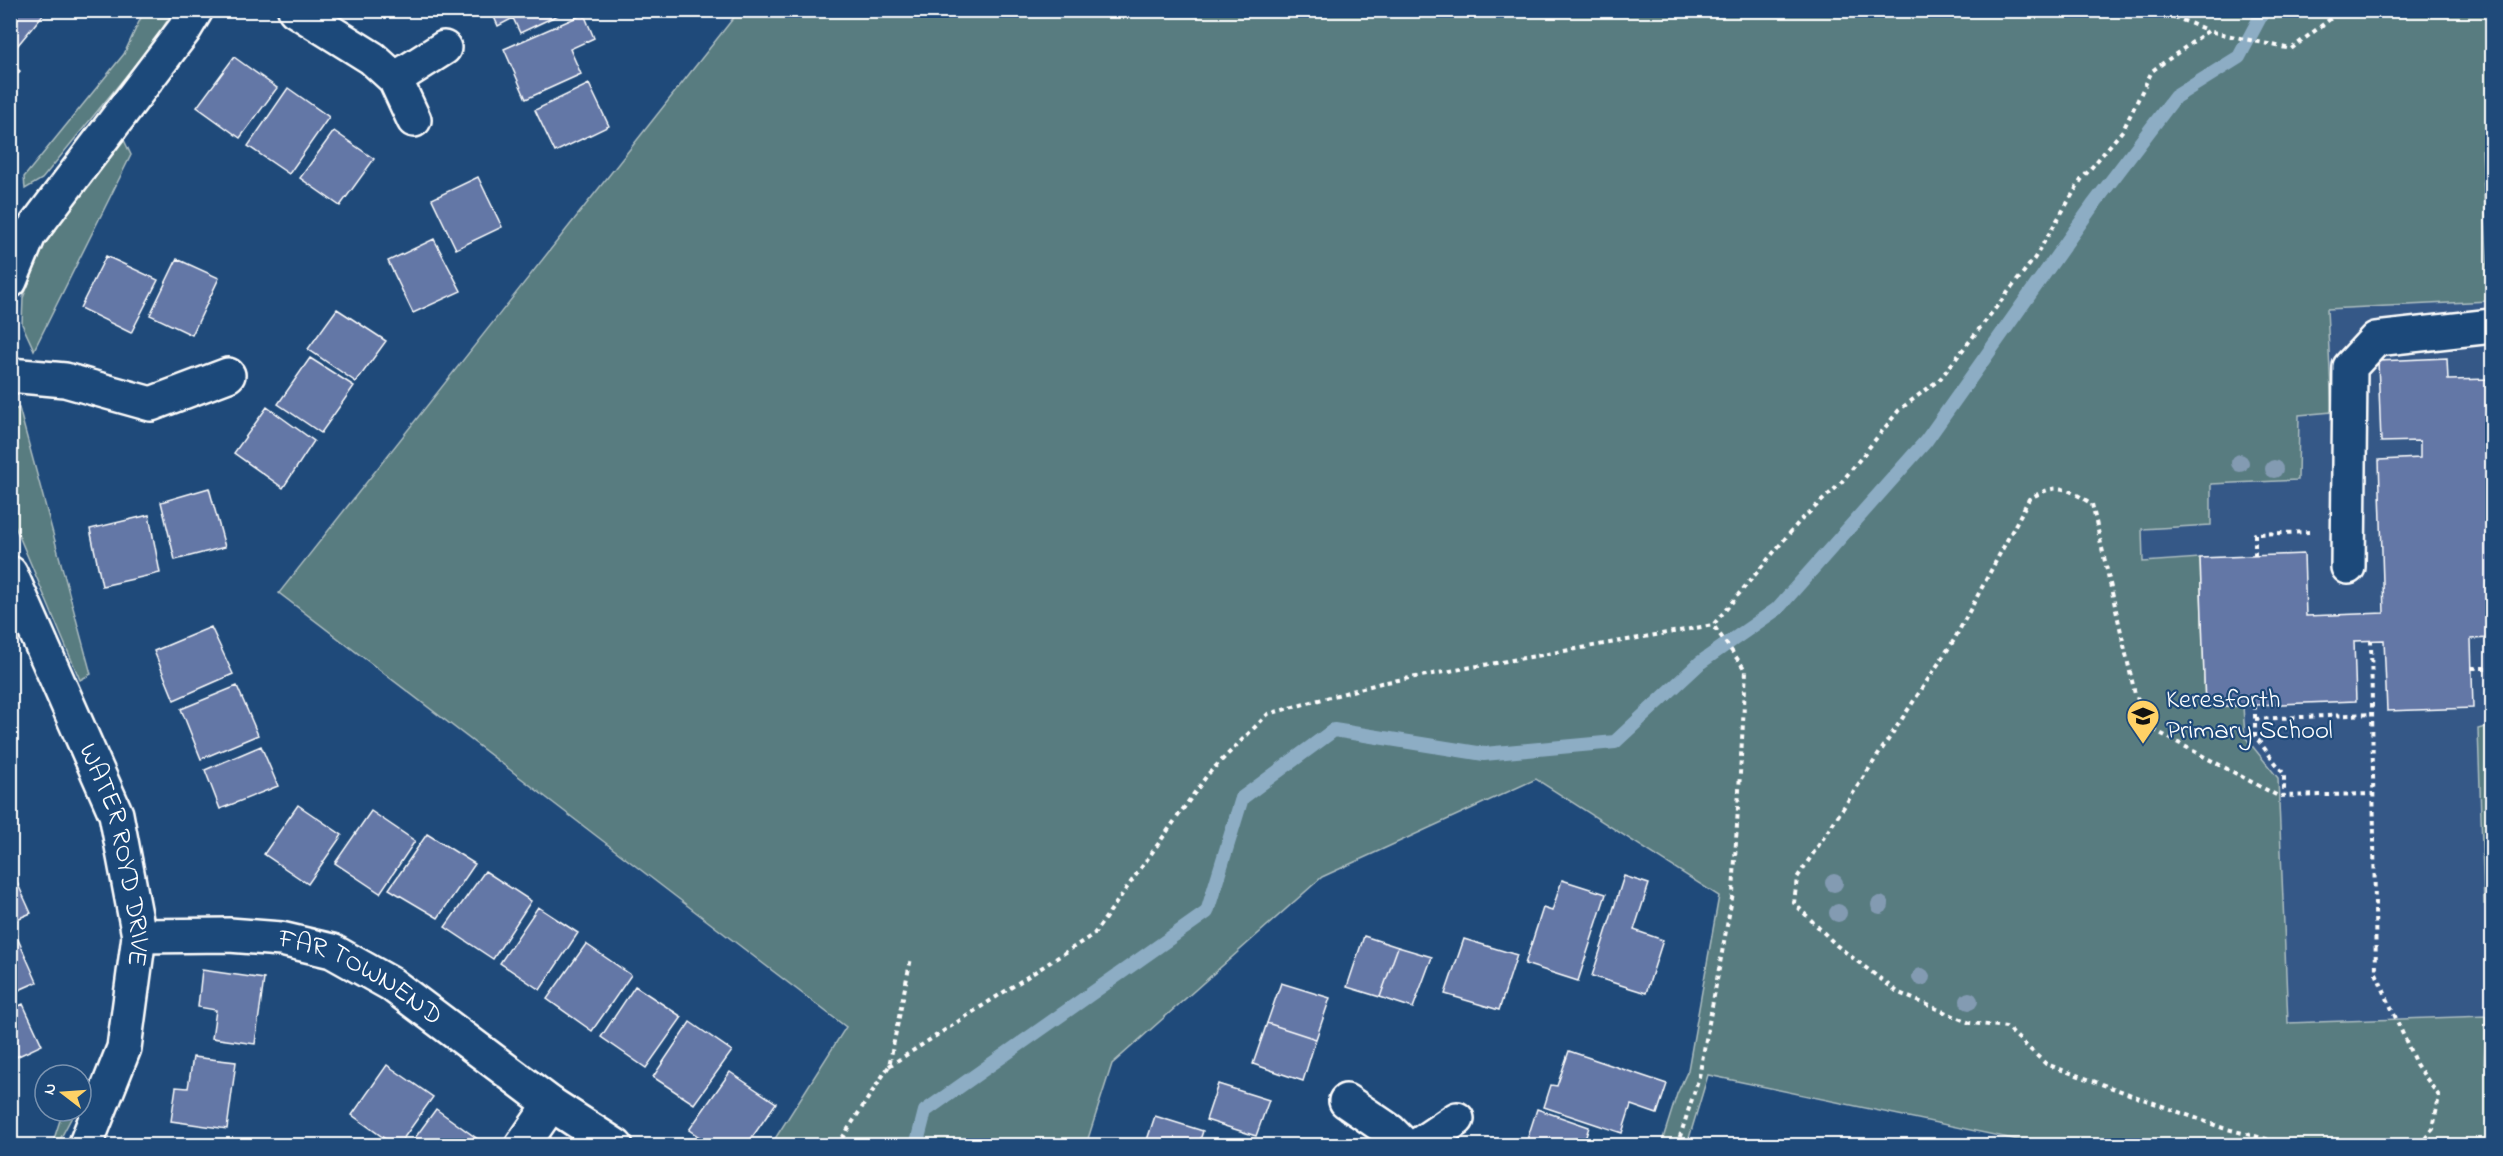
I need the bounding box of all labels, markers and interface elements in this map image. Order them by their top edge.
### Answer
place label: Keresforth Primary School [2166,681,2333,751]
school or university icon: Keresforth Primary School [2125,698,2161,745]
street label: WATER ROYD DRIVE [68,737,158,969]
street label: FAR TOWNEND [273,919,451,1036]
north arrow [33,1063,93,1123]
text: N [38,1080,64,1098]

